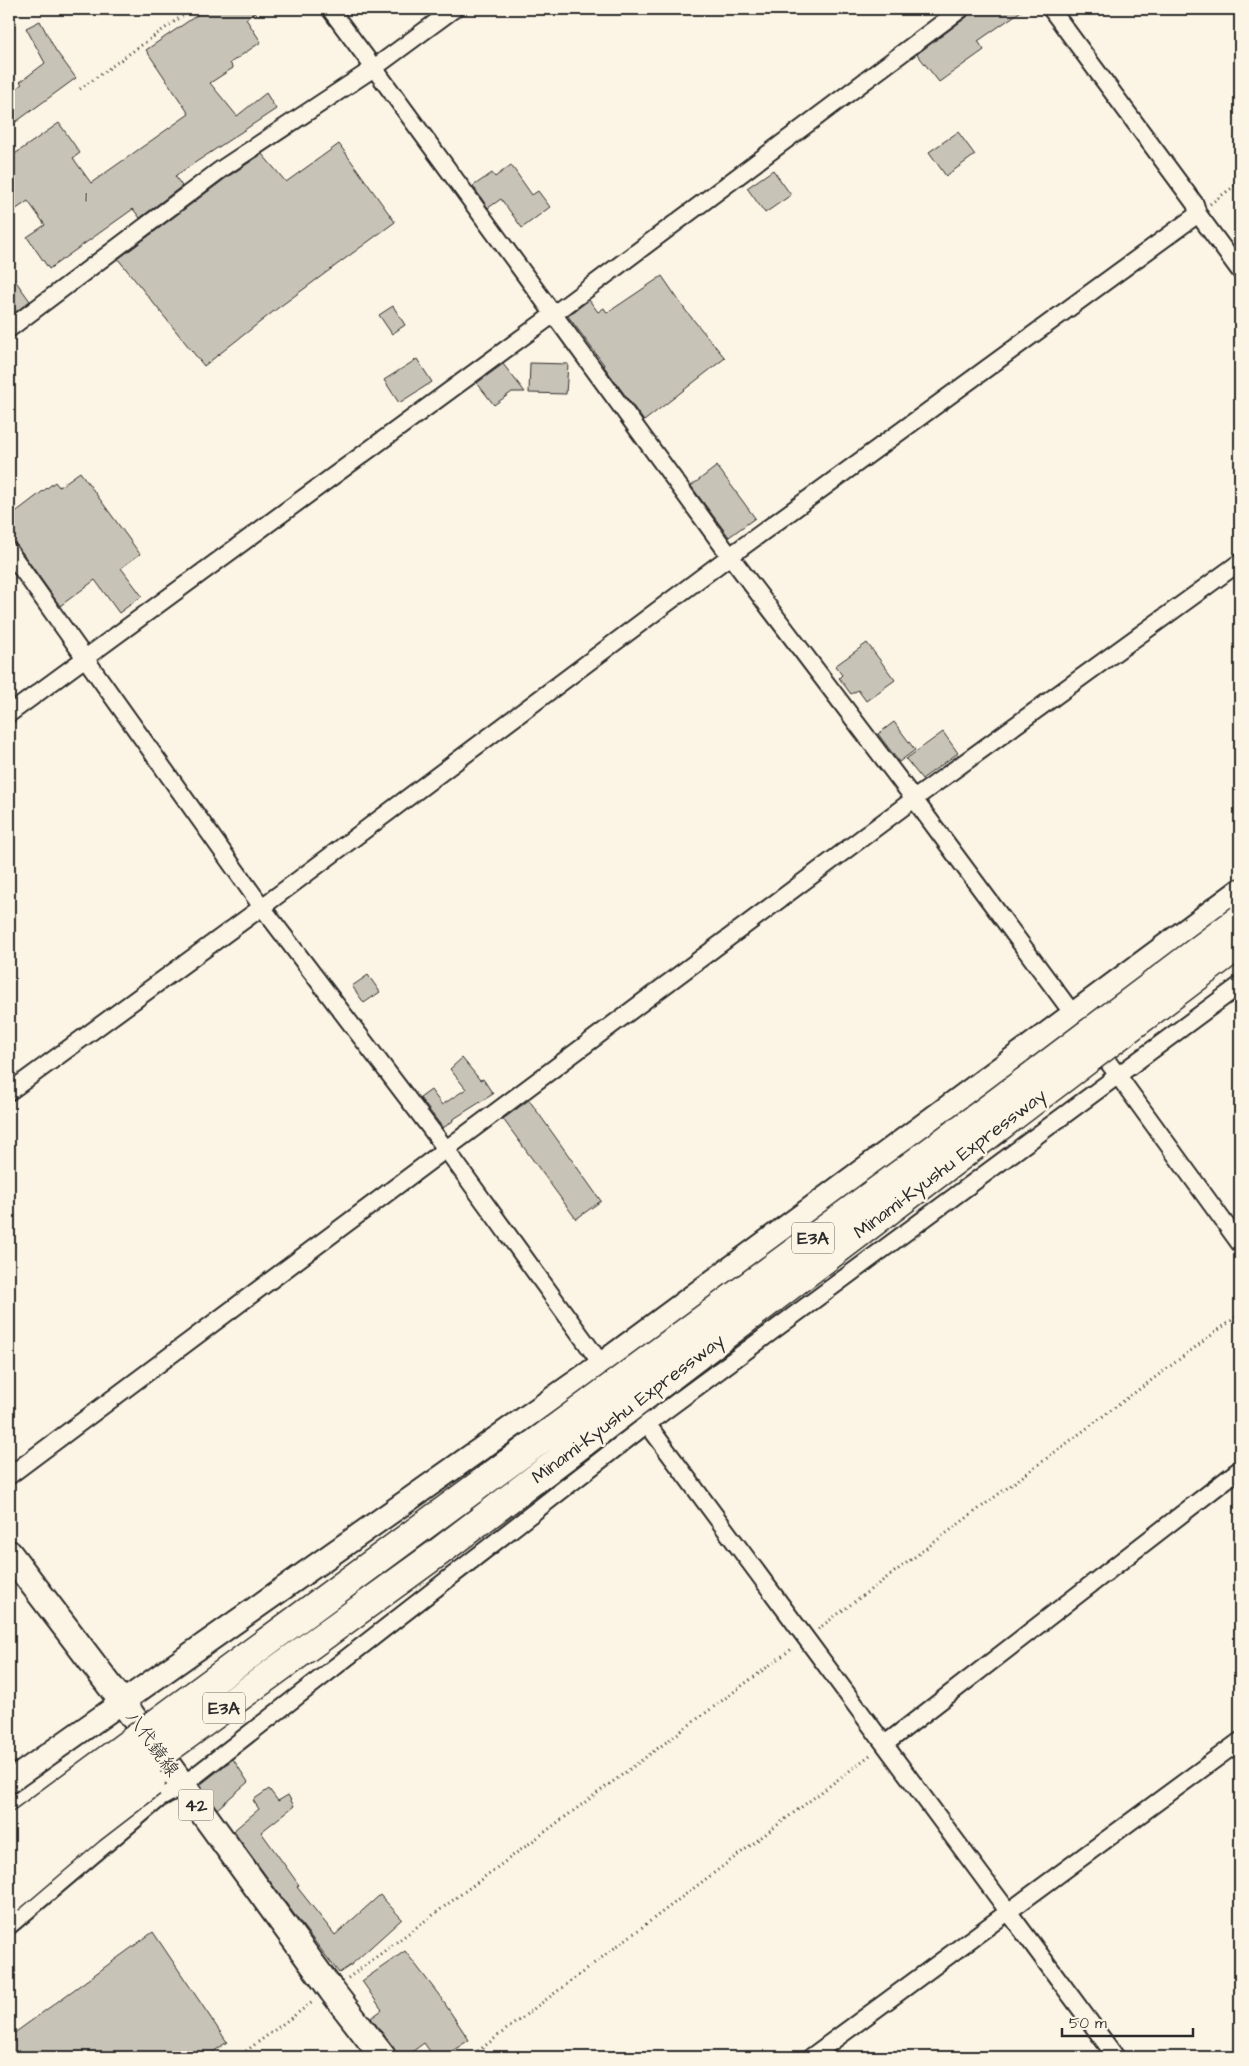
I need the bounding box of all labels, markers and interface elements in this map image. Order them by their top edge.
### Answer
house number: 1 [85,186,87,208]
street label: Minami-Kyushu Expressway [848,1082,1053,1246]
road number: E3A [792,1222,834,1254]
street label: Minami-Kyushu Expressway [526,1327,731,1491]
road number: E3A [203,1692,245,1724]
street label: 八代鏡線 [119,1705,185,1783]
road number: 42 [178,1790,214,1820]
scale bar [1062,2006,1193,2038]
text: 50 m [1069,2013,1107,2034]

